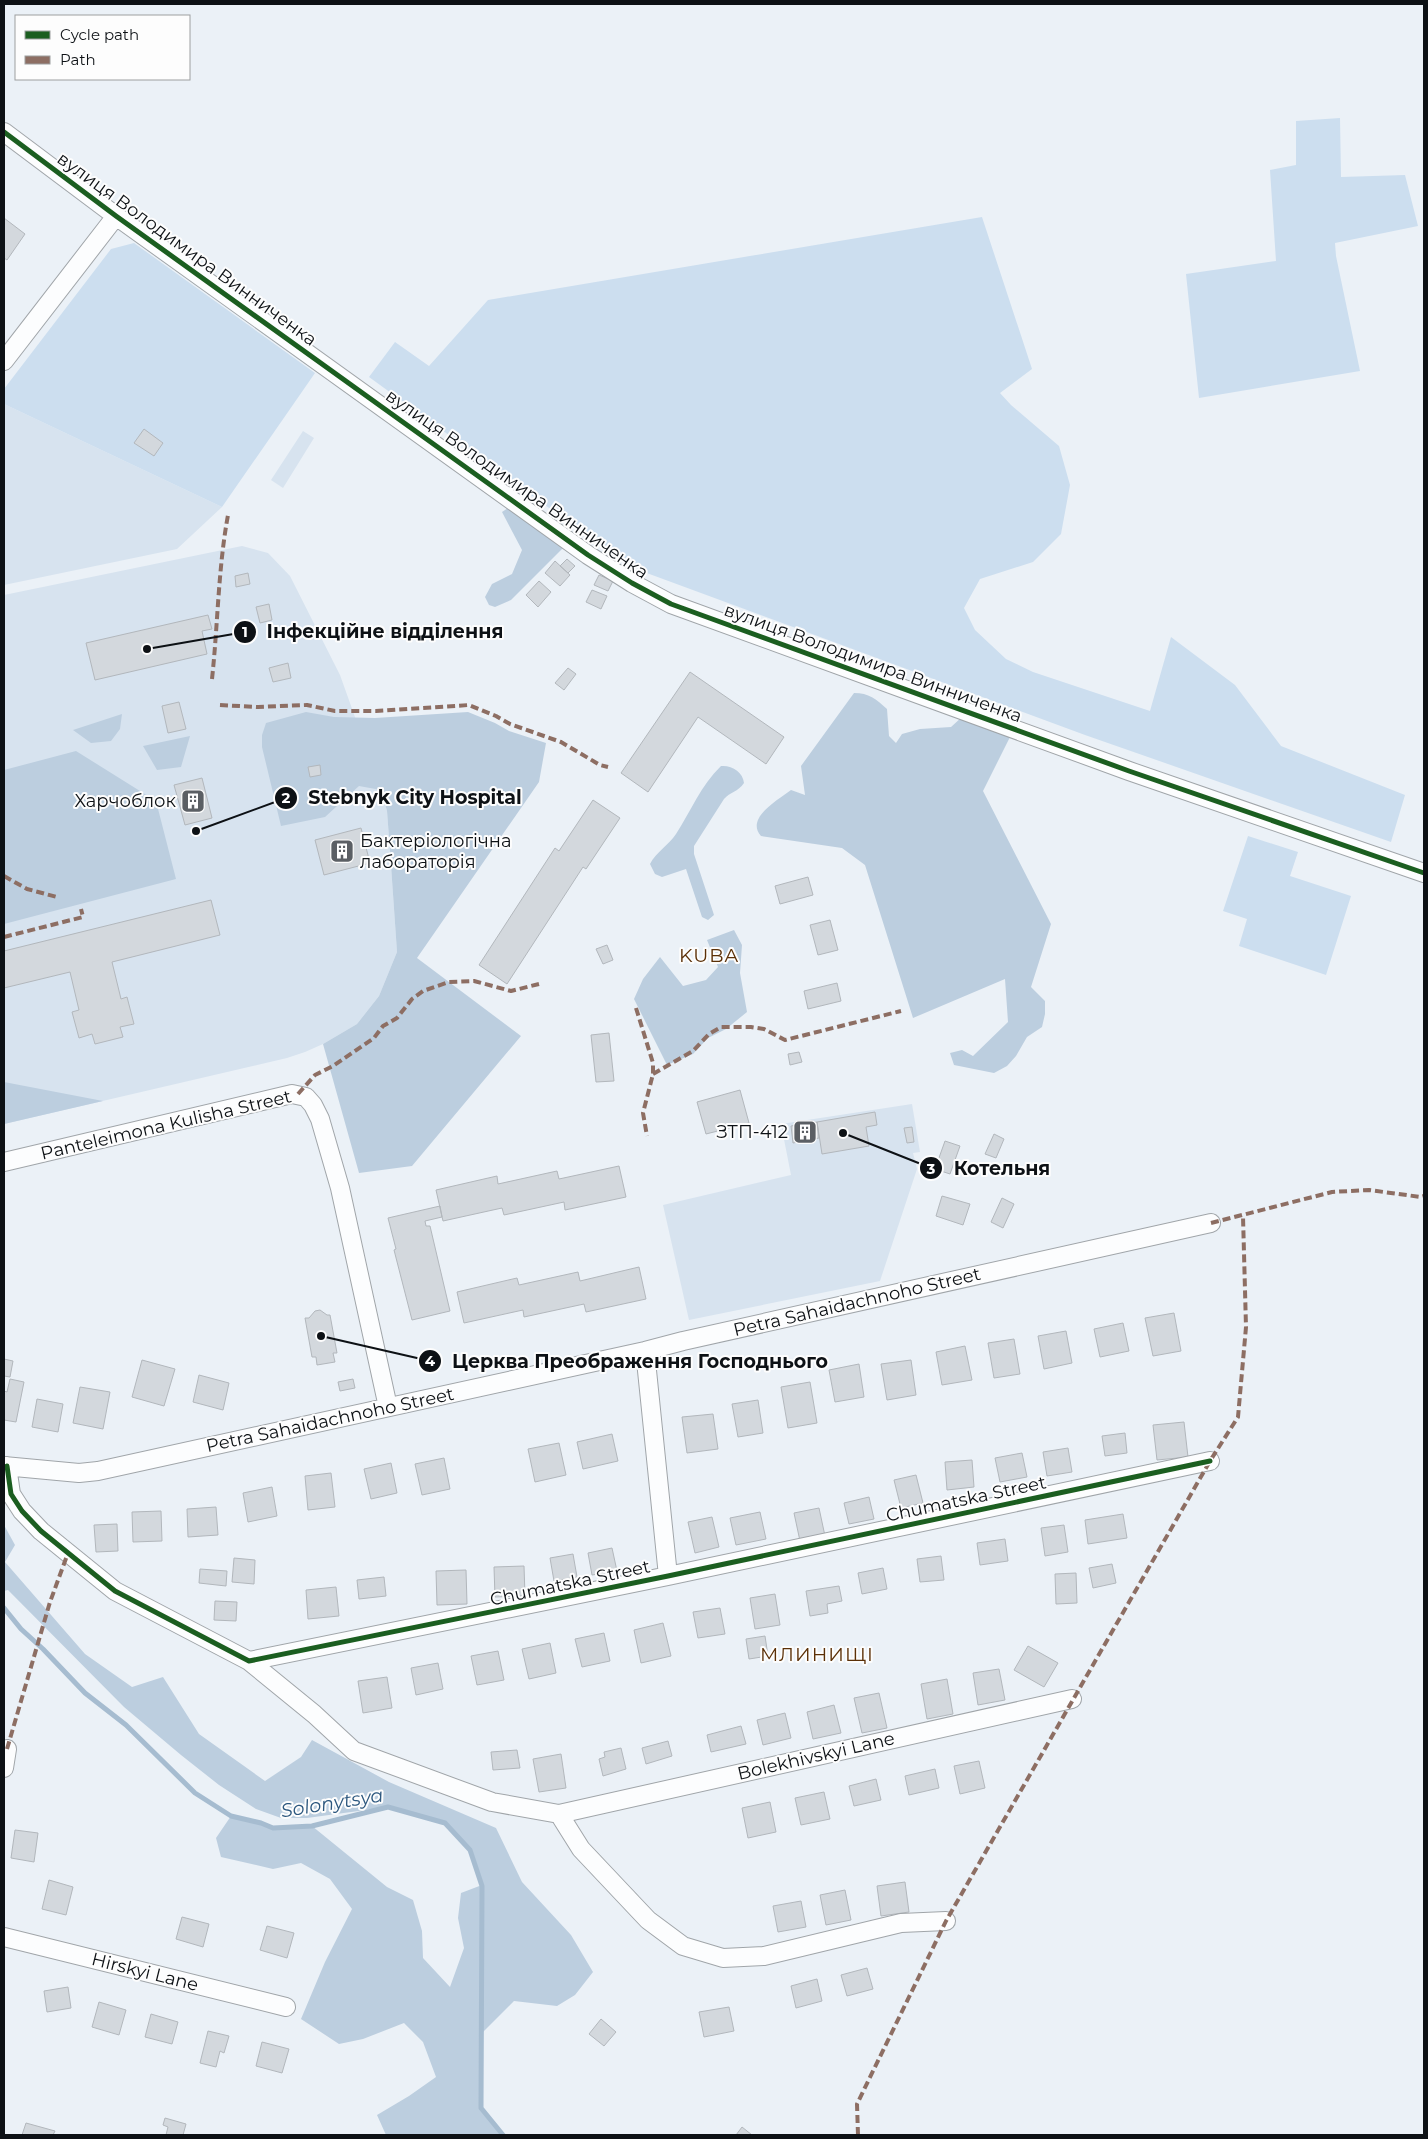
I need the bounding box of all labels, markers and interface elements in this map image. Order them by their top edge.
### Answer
legend [15,15,190,80]
text: Cycle path [60,25,139,44]
text: Path [60,50,96,69]
street label: вулиця Володимира Винниченка [53,147,321,351]
street label: вулиця Володимира Винниченка [381,385,653,583]
street label: вулиця Володимира Винниченка [721,599,1025,727]
callout: Інфекційне відділення [232,615,514,649]
text: Інфекційне відділення [267,620,503,643]
text: 1 [242,622,248,641]
callout: Stebnyk City Hospital [273,781,532,815]
text: Stebnyk City Hospital [308,786,522,809]
building icon: Харчоблок [180,788,206,814]
text: 2 [282,788,291,807]
place label: Харчоблок [74,790,177,812]
place label: Бактеріологічна лабораторія [360,830,511,873]
building icon: Бактеріологічна лабораторія [329,838,355,864]
district label: KUBA [679,944,739,967]
street label: Panteleimona Kulisha Street [38,1085,294,1165]
building icon: ЗТП-412 [792,1119,818,1145]
place label: ЗТП-412 [717,1121,788,1143]
callout: Котельня [918,1151,1060,1185]
text: Котельня [954,1157,1050,1180]
text: 3 [926,1159,936,1178]
street label: Petra Sahaidachnoho Street [731,1263,983,1341]
callout: Церква Преображення Господнього [417,1344,838,1378]
text: Церква Преображення Господнього [452,1350,828,1373]
text: 4 [425,1351,436,1370]
street label: Petra Sahaidachnoho Street [204,1383,456,1457]
street label: Chumatska Street [884,1471,1048,1527]
street label: Chumatska Street [488,1555,652,1611]
district label: МЛИНИЩІ [760,1643,874,1666]
street label: Bolekhivskyi Lane [735,1727,897,1785]
water label: Solonytsya [279,1784,385,1822]
street label: Hirskyi Lane [89,1948,201,1996]

